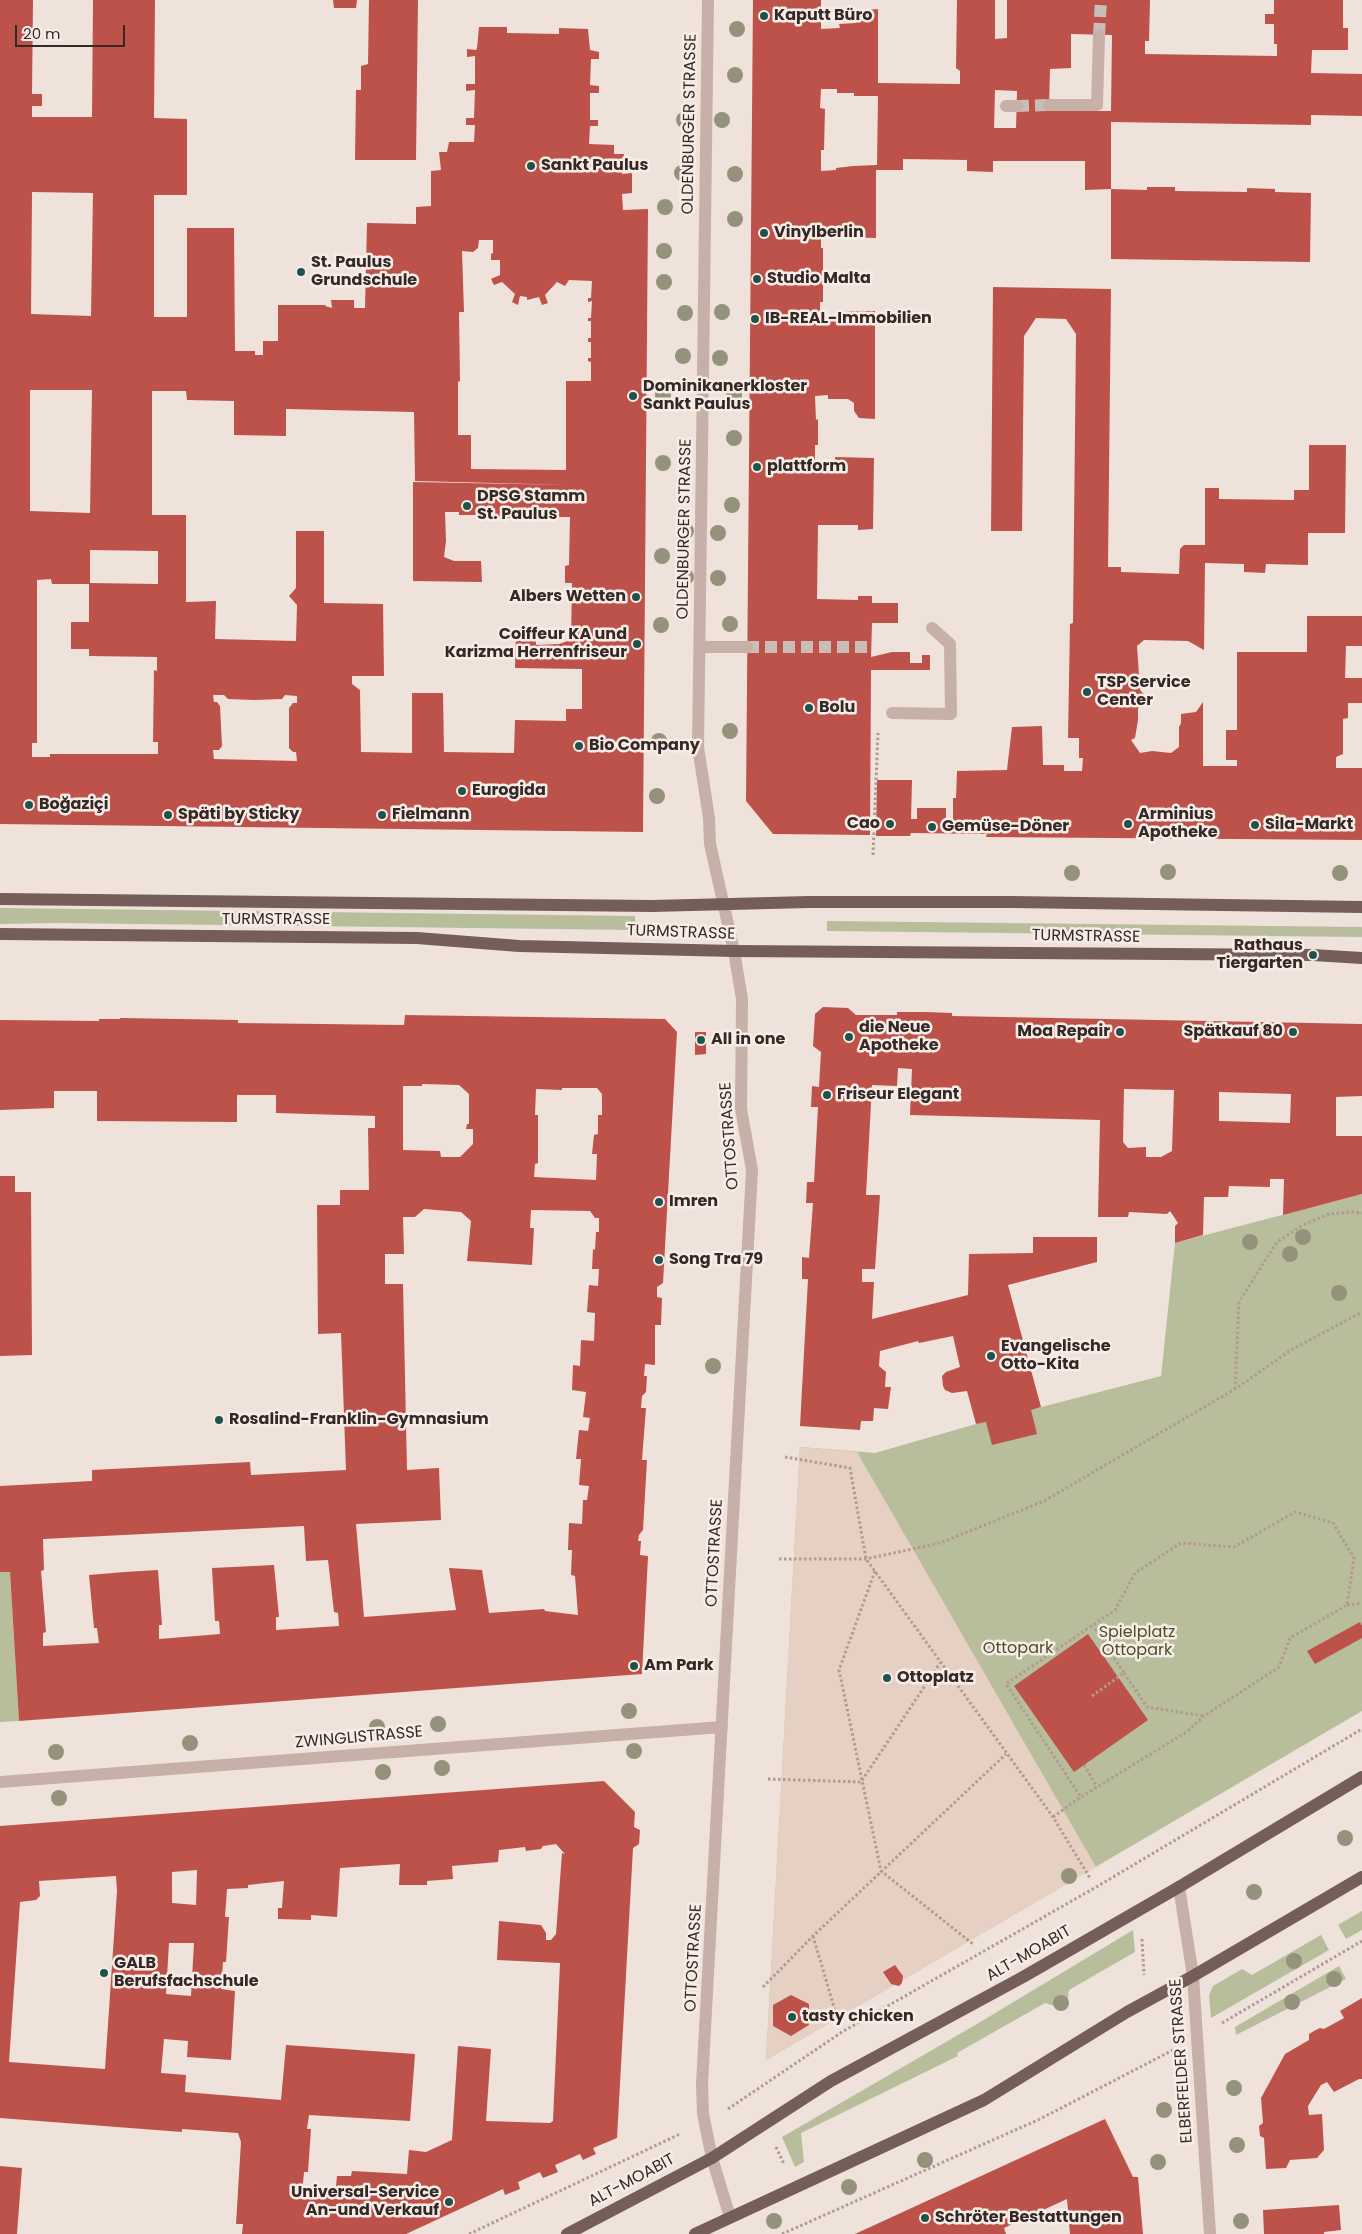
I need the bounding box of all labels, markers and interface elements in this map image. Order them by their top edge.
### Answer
place label: Kaputt Büro [774,6,872,26]
marker: Kaputt Büro [758,10,770,22]
scale bar [18,15,128,47]
text: 20 m [23,23,61,44]
street label: OLDENBURGER STRASSE [679,33,701,215]
place label: Sankt Paulus [541,156,648,176]
marker: Sankt Paulus [525,160,537,172]
place label: Vinylberlin [774,223,864,243]
marker: Vinylberlin [758,227,770,239]
place label: St. Paulus Grundschule [311,253,417,291]
marker: St. Paulus Grundschule [295,266,307,278]
place label: Studio Malta [767,269,871,289]
marker: Studio Malta [751,273,763,285]
place label: IB-REAL-Immobilien [765,309,932,329]
marker: IB-REAL-Immobilien [749,313,761,325]
place label: Dominikanerkloster Sankt Paulus [643,377,807,415]
marker: Dominikanerkloster Sankt Paulus [627,390,639,402]
street label: OLDENBURGER STRASSE [674,438,696,620]
place label: plattform [767,457,846,477]
marker: plattform [751,461,763,473]
place label: DPSG Stamm St. Paulus [477,487,585,525]
marker: DPSG Stamm St. Paulus [461,500,473,512]
place label: Albers Wetten [509,587,626,607]
marker: Albers Wetten [630,591,642,603]
place label: Coiffeur KA und Karizma Herrenfriseur [445,625,627,663]
marker: Coiffeur KA und Karizma Herrenfriseur [631,638,643,650]
place label: TSP Service Center [1097,673,1190,711]
marker: TSP Service Center [1081,686,1093,698]
place label: Bolu [819,698,855,718]
marker: Bolu [803,702,815,714]
place label: Bio Company [589,736,700,756]
marker: Bio Company [573,740,585,752]
place label: Eurogida [472,781,546,801]
marker: Eurogida [456,785,468,797]
place label: Boğaziçi [39,795,109,815]
marker: Boğaziçi [23,799,35,811]
place label: Späti by Sticky [178,805,299,825]
place label: Fielmann [392,805,469,825]
place label: Arminius Apotheke [1138,805,1218,843]
marker: Späti by Sticky [162,809,174,821]
marker: Fielmann [376,809,388,821]
place label: Cao [847,814,880,834]
place label: Sila-Markt [1265,815,1353,835]
place label: Gemüse-Döner [942,817,1069,837]
marker: Cao [884,818,896,830]
marker: Arminius Apotheke [1122,818,1134,830]
marker: Sila-Markt [1249,819,1261,831]
marker: Gemüse-Döner [926,821,938,833]
street label: TURMSTRASSE [222,910,330,930]
street label: TURMSTRASSE [626,922,736,944]
street label: TURMSTRASSE [1032,926,1140,948]
place label: Rathaus Tiergarten [1216,936,1303,974]
marker: Rathaus Tiergarten [1307,949,1319,961]
place label: die Neue Apotheke [859,1018,939,1056]
place label: Moa Repair [1017,1022,1110,1042]
place label: Spätkauf 80 [1183,1022,1283,1042]
marker: Moa Repair [1114,1026,1126,1038]
marker: Spätkauf 80 [1287,1026,1299,1038]
place label: All in one [711,1030,785,1050]
marker: die Neue Apotheke [843,1031,855,1043]
marker: All in one [695,1034,707,1046]
street label: OTTOSTRASSE [717,1081,743,1191]
place label: Friseur Elegant [837,1085,959,1105]
marker: Friseur Elegant [821,1089,833,1101]
place label: Imren [669,1192,718,1212]
marker: Imren [653,1196,665,1208]
place label: Song Tra 79 [669,1250,763,1270]
marker: Song Tra 79 [653,1254,665,1266]
place label: Evangelische Otto-Kita [1001,1337,1111,1375]
marker: Evangelische Otto-Kita [985,1350,997,1362]
place label: Rosalind-Franklin-Gymnasium [229,1410,489,1430]
marker: Rosalind-Franklin-Gymnasium [213,1414,225,1426]
street label: OTTOSTRASSE [703,1499,727,1607]
park label: Spielplatz Ottopark [1099,1623,1175,1661]
park label: Ottopark [983,1639,1053,1659]
place label: Am Park [644,1656,714,1676]
marker: Am Park [628,1660,640,1672]
place label: Ottoplatz [897,1668,974,1688]
marker: Ottoplatz [881,1672,893,1684]
street label: ZWINGLISTRASSE [294,1723,424,1753]
street label: OTTOSTRASSE [682,1904,706,2012]
street label: ALT-MOABIT [983,1922,1075,1986]
place label: GALB Berufsfachschule [114,1954,259,1992]
marker: GALB Berufsfachschule [98,1967,110,1979]
street label: ELBERFELDER STRASSE [1167,1978,1197,2144]
place label: tasty chicken [802,2007,914,2027]
marker: tasty chicken [786,2011,798,2023]
street label: ALT-MOABIT [586,2150,678,2212]
place label: Universal-Service An-und Verkauf [291,2183,439,2221]
marker: Universal-Service An-und Verkauf [443,2196,455,2208]
place label: Schröter Bestattungen [935,2208,1122,2228]
marker: Schröter Bestattungen [919,2212,931,2224]

